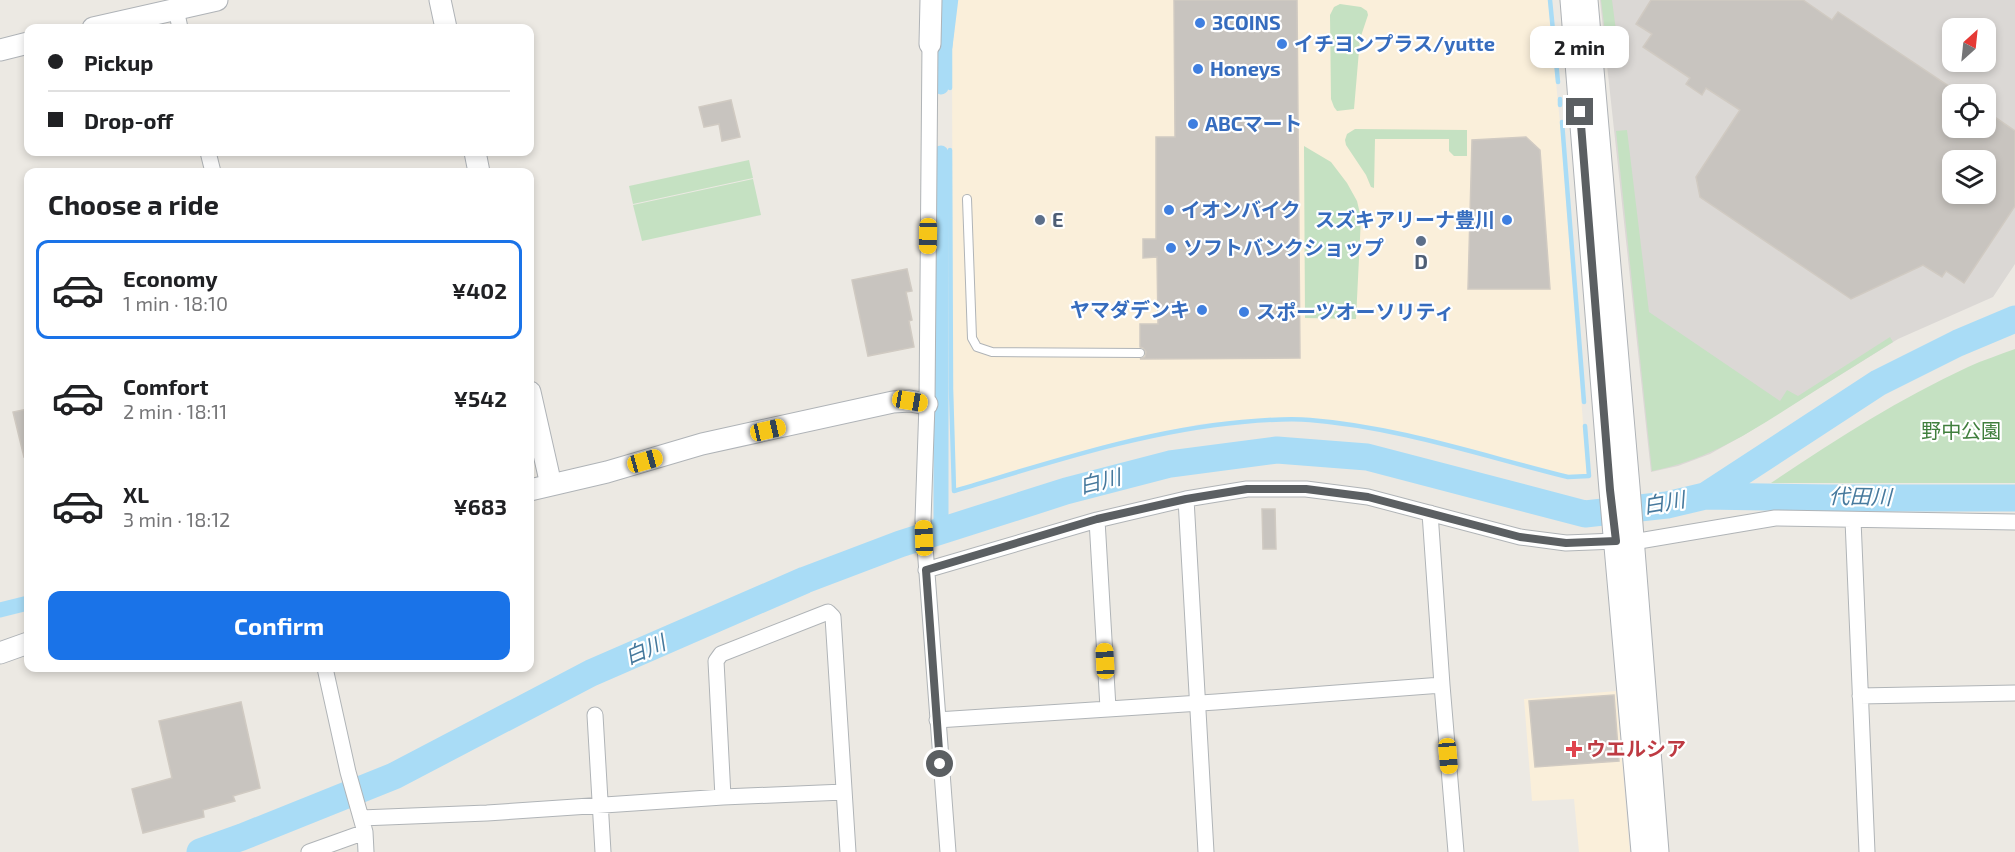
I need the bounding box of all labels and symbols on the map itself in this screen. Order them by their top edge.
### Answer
place label: 3COINS [1212,10,1281,34]
marker: 3COINS [1193,16,1207,30]
north arrow [1942,18,1996,72]
callout: 2 min [1530,25,1630,67]
place label: イチヨンプラス/yutte [1294,31,1495,56]
marker: イチヨンプラス/yutte [1275,37,1289,51]
place label: Honeys [1210,56,1281,81]
marker: Honeys [1191,62,1205,76]
route end [1566,98,1593,125]
place label: ABCマート [1205,111,1303,135]
marker: ABCマート [1186,117,1200,131]
place label: イオンバイク [1181,197,1301,221]
marker: イオンバイク [1162,203,1176,217]
place label: E [1052,207,1064,231]
place label: スズキアリーナ豊川 [1315,207,1495,231]
marker: E [1033,213,1047,227]
marker: スズキアリーナ豊川 [1500,213,1514,227]
car [919,218,937,254]
marker: D [1414,234,1428,248]
place label: ソフトバンクショップ [1183,235,1384,259]
marker: ソフトバンクショップ [1164,241,1178,255]
place label: D [1414,249,1428,273]
place label: ヤマダデンキ [1070,297,1190,321]
place label: スポーツオーソリティ [1256,299,1454,323]
marker: ヤマダデンキ [1195,303,1209,317]
marker: スポーツオーソリティ [1237,305,1251,319]
car [891,389,929,413]
car [748,417,788,443]
park label: 野中公園 [1921,418,2001,442]
car [625,447,665,475]
water label: 白川 [1076,463,1125,498]
water label: 代田川 [1828,482,1894,509]
water label: 白川 [1641,485,1689,517]
car [914,520,934,556]
water label: 白川 [620,628,670,668]
car [1095,643,1115,679]
place label: ウエルシア [1586,736,1686,760]
car [1437,737,1459,775]
marker: ウエルシア [1567,742,1581,756]
route start [926,750,953,777]

